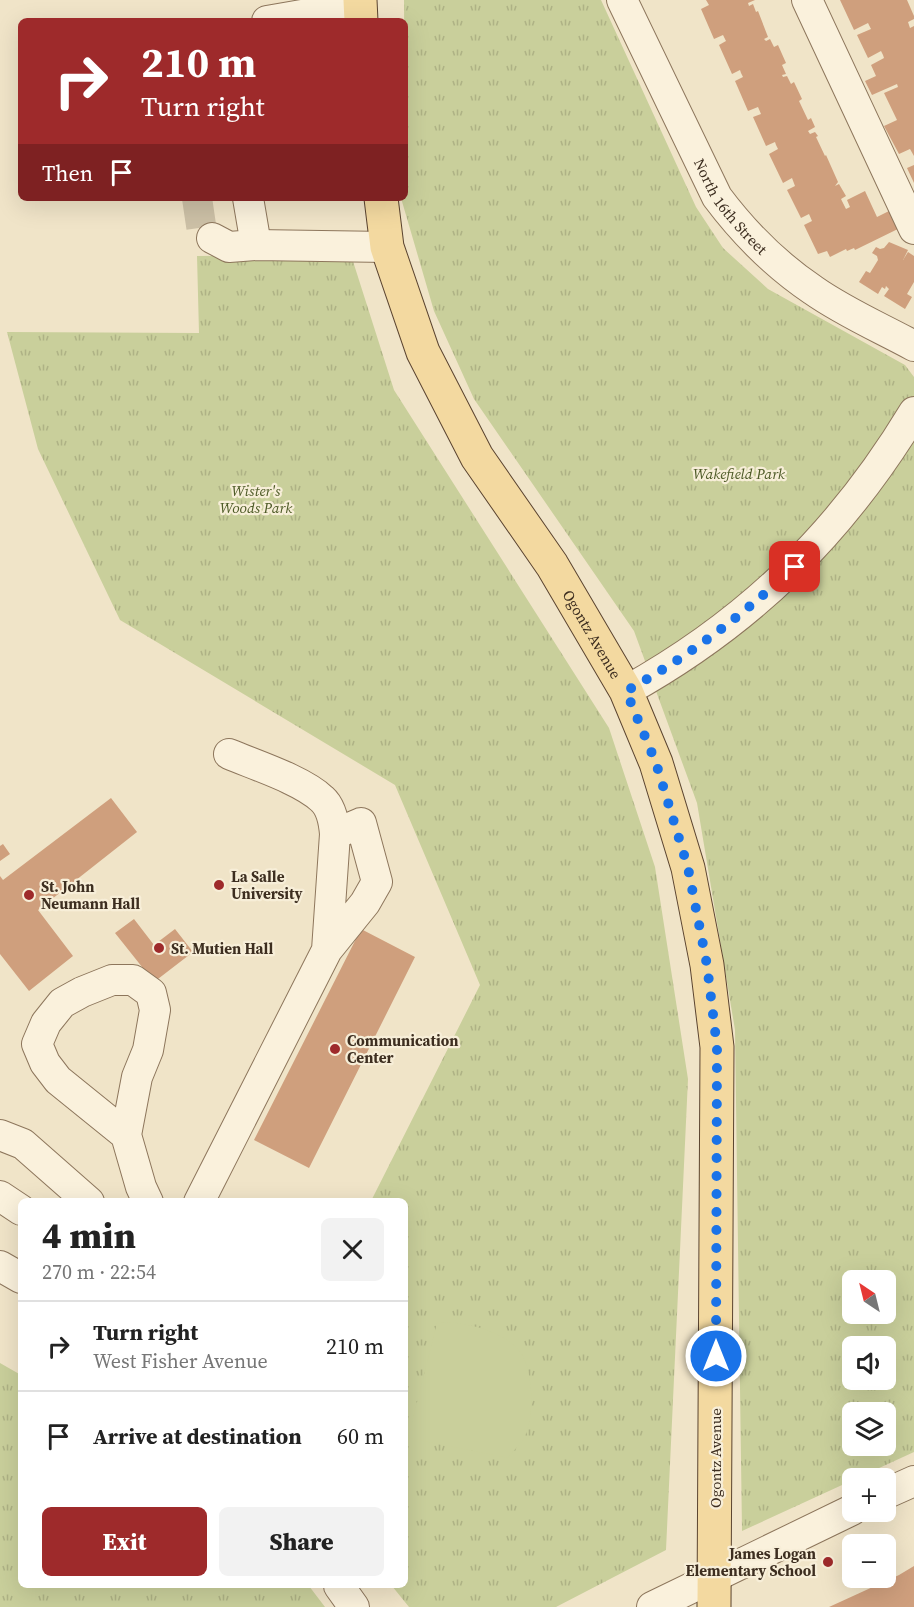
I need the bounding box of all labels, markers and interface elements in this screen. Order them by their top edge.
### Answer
text: 210 m [141,33,256,91]
icon: right [42,42,120,120]
text: Turn right [141,88,265,125]
street label: North 16th Street [689,155,772,259]
icon: arrive [105,156,138,189]
text: Then [42,158,93,188]
park label: Wakefield Park [693,463,786,484]
park label: Wister's Woods Park [220,480,293,518]
pin [769,541,820,592]
icon: arrive [778,550,811,583]
street label: Ogontz Avenue [558,586,627,683]
place label: La Salle University [231,866,302,904]
place label: St. John Neumann Hall [41,876,140,914]
marker: La Salle University [212,878,226,892]
marker: St. John Neumann Hall [22,888,36,902]
place label: St. Mutien Hall [171,938,273,959]
marker: St. Mutien Hall [152,941,166,955]
place label: Communication Center [347,1030,458,1068]
marker: Communication Center [328,1042,342,1056]
text: 4 min [42,1211,136,1260]
button: close [321,1218,384,1281]
text: 270 m · 22:54 [42,1258,156,1286]
north arrow [842,1270,896,1324]
map controls [842,1270,896,1588]
text: Turn right [93,1317,198,1347]
position arrow [684,1324,748,1388]
icon: right [42,1330,75,1363]
text: 210 m [326,1331,384,1361]
button: sound [842,1336,896,1390]
text: West Fisher Avenue [93,1347,268,1375]
button: layers [842,1402,896,1456]
street label: Ogontz Avenue [705,1408,726,1508]
icon: arrive [42,1420,75,1453]
text: Arrive at destination [93,1421,302,1451]
text: 60 m [337,1421,384,1451]
button: + [842,1468,896,1522]
button: Exit [42,1507,207,1576]
button: Share [219,1507,384,1576]
button: − [842,1534,896,1588]
place label: James Logan Elementary School [686,1543,816,1581]
marker: James Logan Elementary School [821,1555,835,1569]

